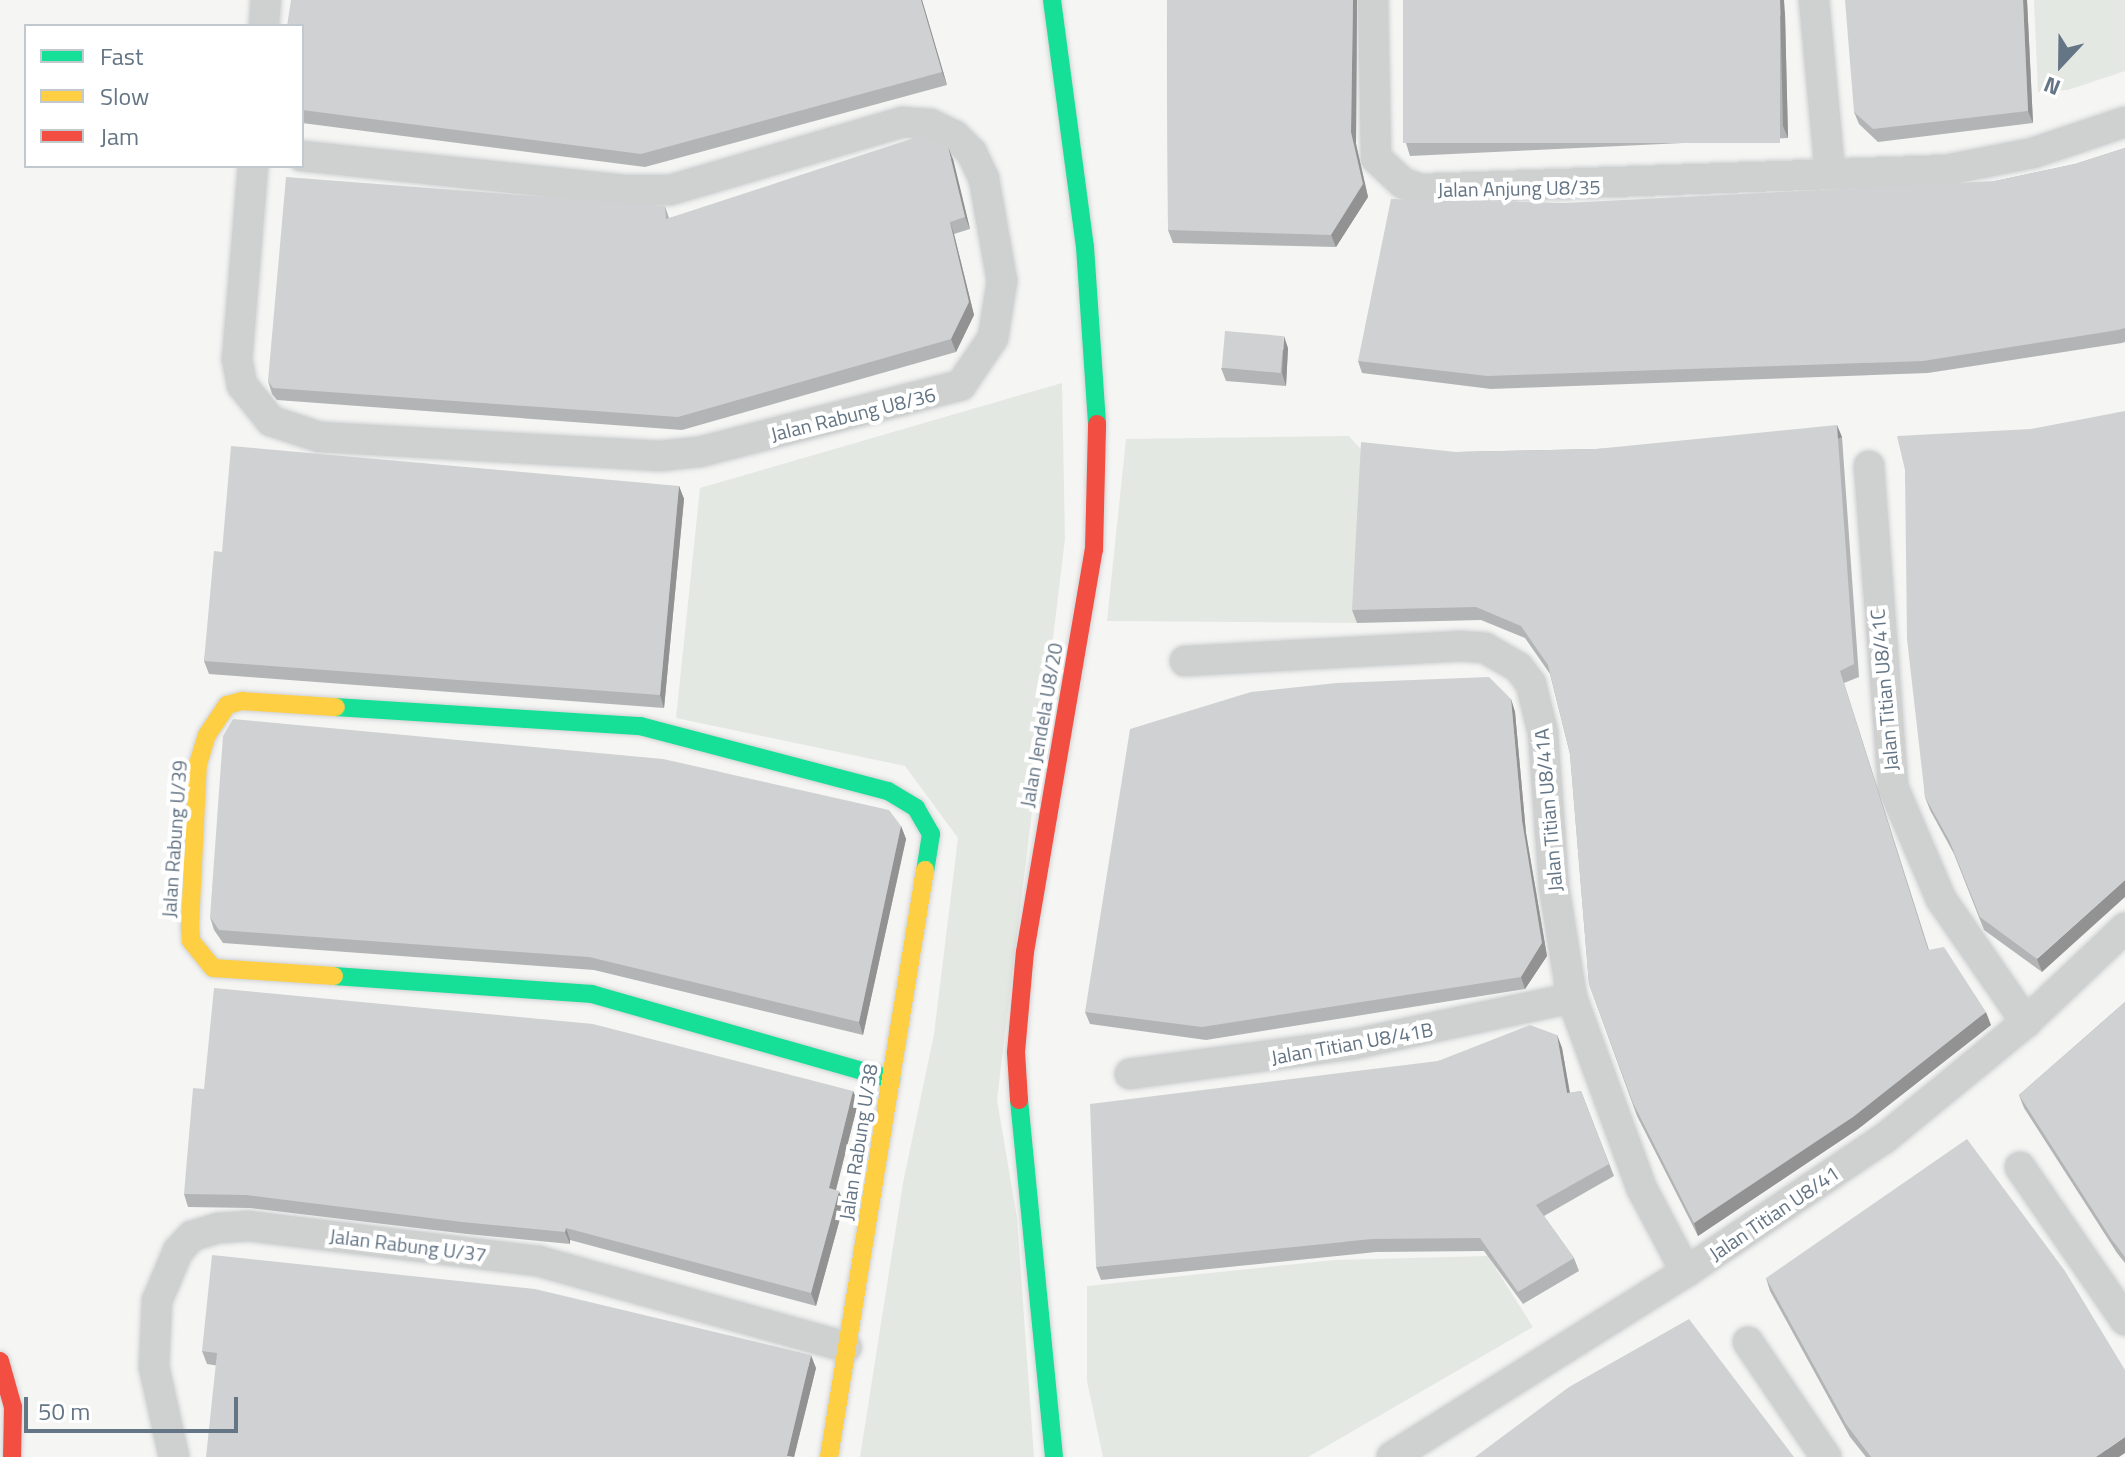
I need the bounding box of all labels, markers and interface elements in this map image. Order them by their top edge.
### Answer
legend [24,24,304,168]
north arrow [2021,24,2101,104]
text: Fast [100,38,143,74]
text: N [2039,68,2065,105]
text: Slow [100,78,149,114]
text: Jam [100,118,139,154]
street label: Jalan Anjung U8/35 [1437,175,1601,201]
street label: Jalan Rabung U8/36 [768,382,938,446]
street label: Jalan Titian U8/41C [1865,608,1903,772]
street label: Jalan Jendela U8/20 [1015,641,1067,809]
street label: Jalan Titian U8/41A [1529,727,1567,893]
street label: Jalan Rabung U/39 [157,759,191,919]
street label: Jalan Titian U8/41B [1269,1017,1435,1069]
street label: Jalan Rabung U/38 [834,1062,882,1222]
street label: Jalan Titian U8/41 [1704,1161,1844,1265]
street label: Jalan Rabung U/37 [328,1223,488,1267]
scale bar [28,1381,242,1431]
text: 50 m [38,1393,90,1429]

